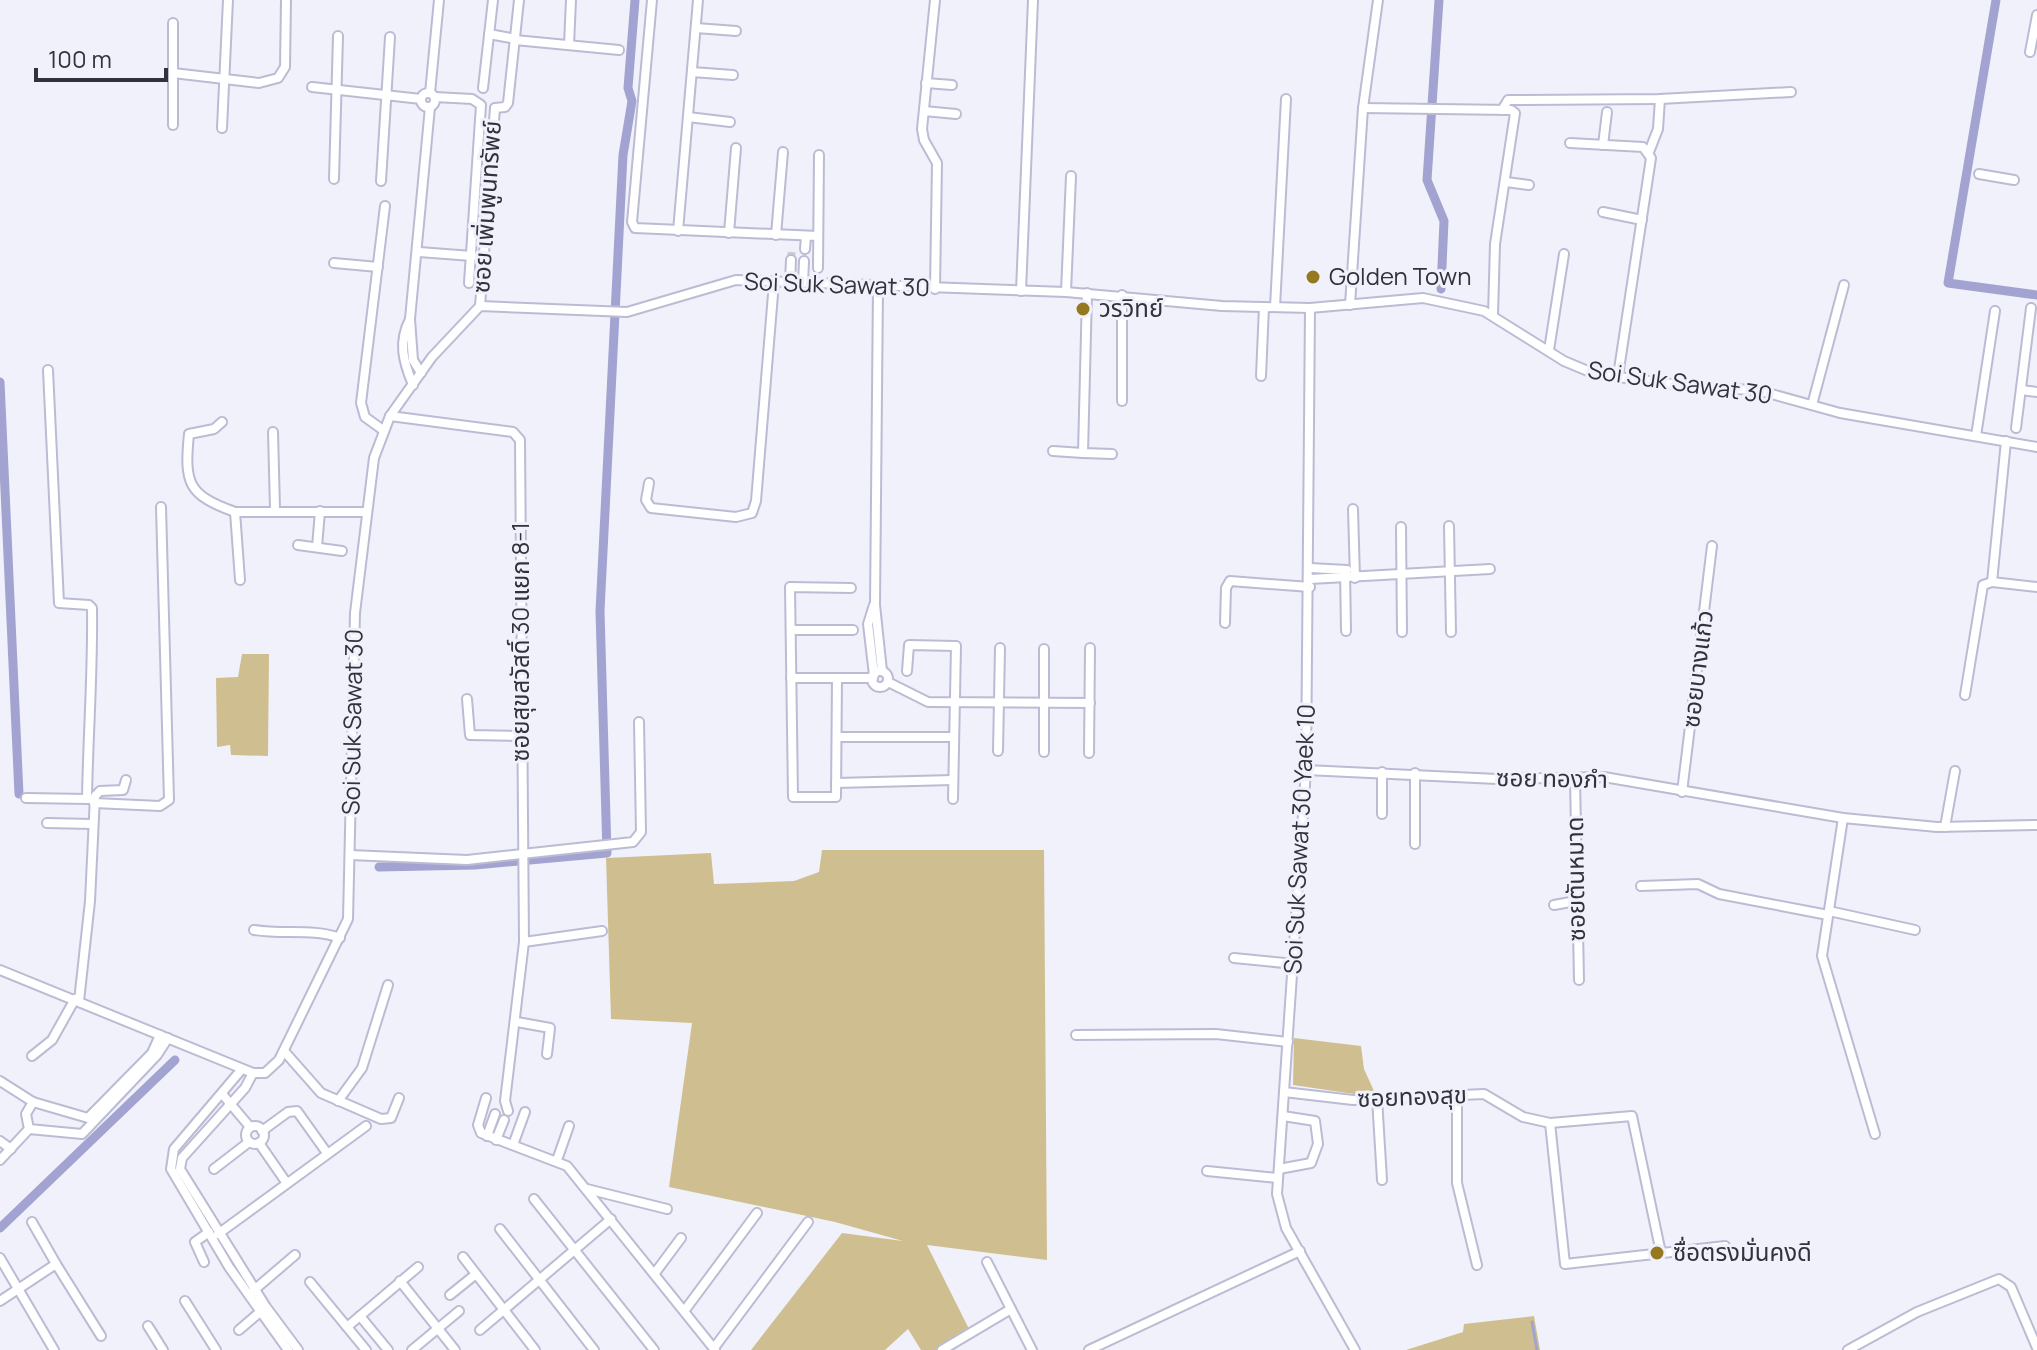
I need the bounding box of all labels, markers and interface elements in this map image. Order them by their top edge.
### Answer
scale bar [36,32,166,82]
text: 100 m [48,42,112,75]
street label: ซอย เพิ่มพูนทรัพย์ [463,119,508,294]
place label: Golden Town [1329,259,1471,292]
street label: Soi Suk Sawat 30 [743,264,931,303]
marker: Golden Town [1304,268,1322,286]
place label: วรวิทย์ [1099,291,1163,324]
marker: วรวิทย์ [1074,300,1092,318]
street label: Soi Suk Sawat 30 [1586,352,1775,411]
street label: ซอยสุขสวัสดิ์ 30 แยก 8-1 [503,522,536,762]
street label: ซอยบางแก้ว [1673,608,1720,730]
street label: Soi Suk Sawat 30 [333,629,370,815]
street label: Soi Suk Sawat 30 Yaek 10 [1275,703,1322,975]
street label: ซอย ทองภํา [1496,760,1608,795]
street label: ซอยตันหมาด [1557,816,1592,942]
street label: ซอยทองสุข [1357,1077,1467,1114]
place label: ซื่อตรงมั่นคงดี [1673,1235,1812,1268]
marker: ซื่อตรงมั่นคงดี [1648,1244,1666,1262]

